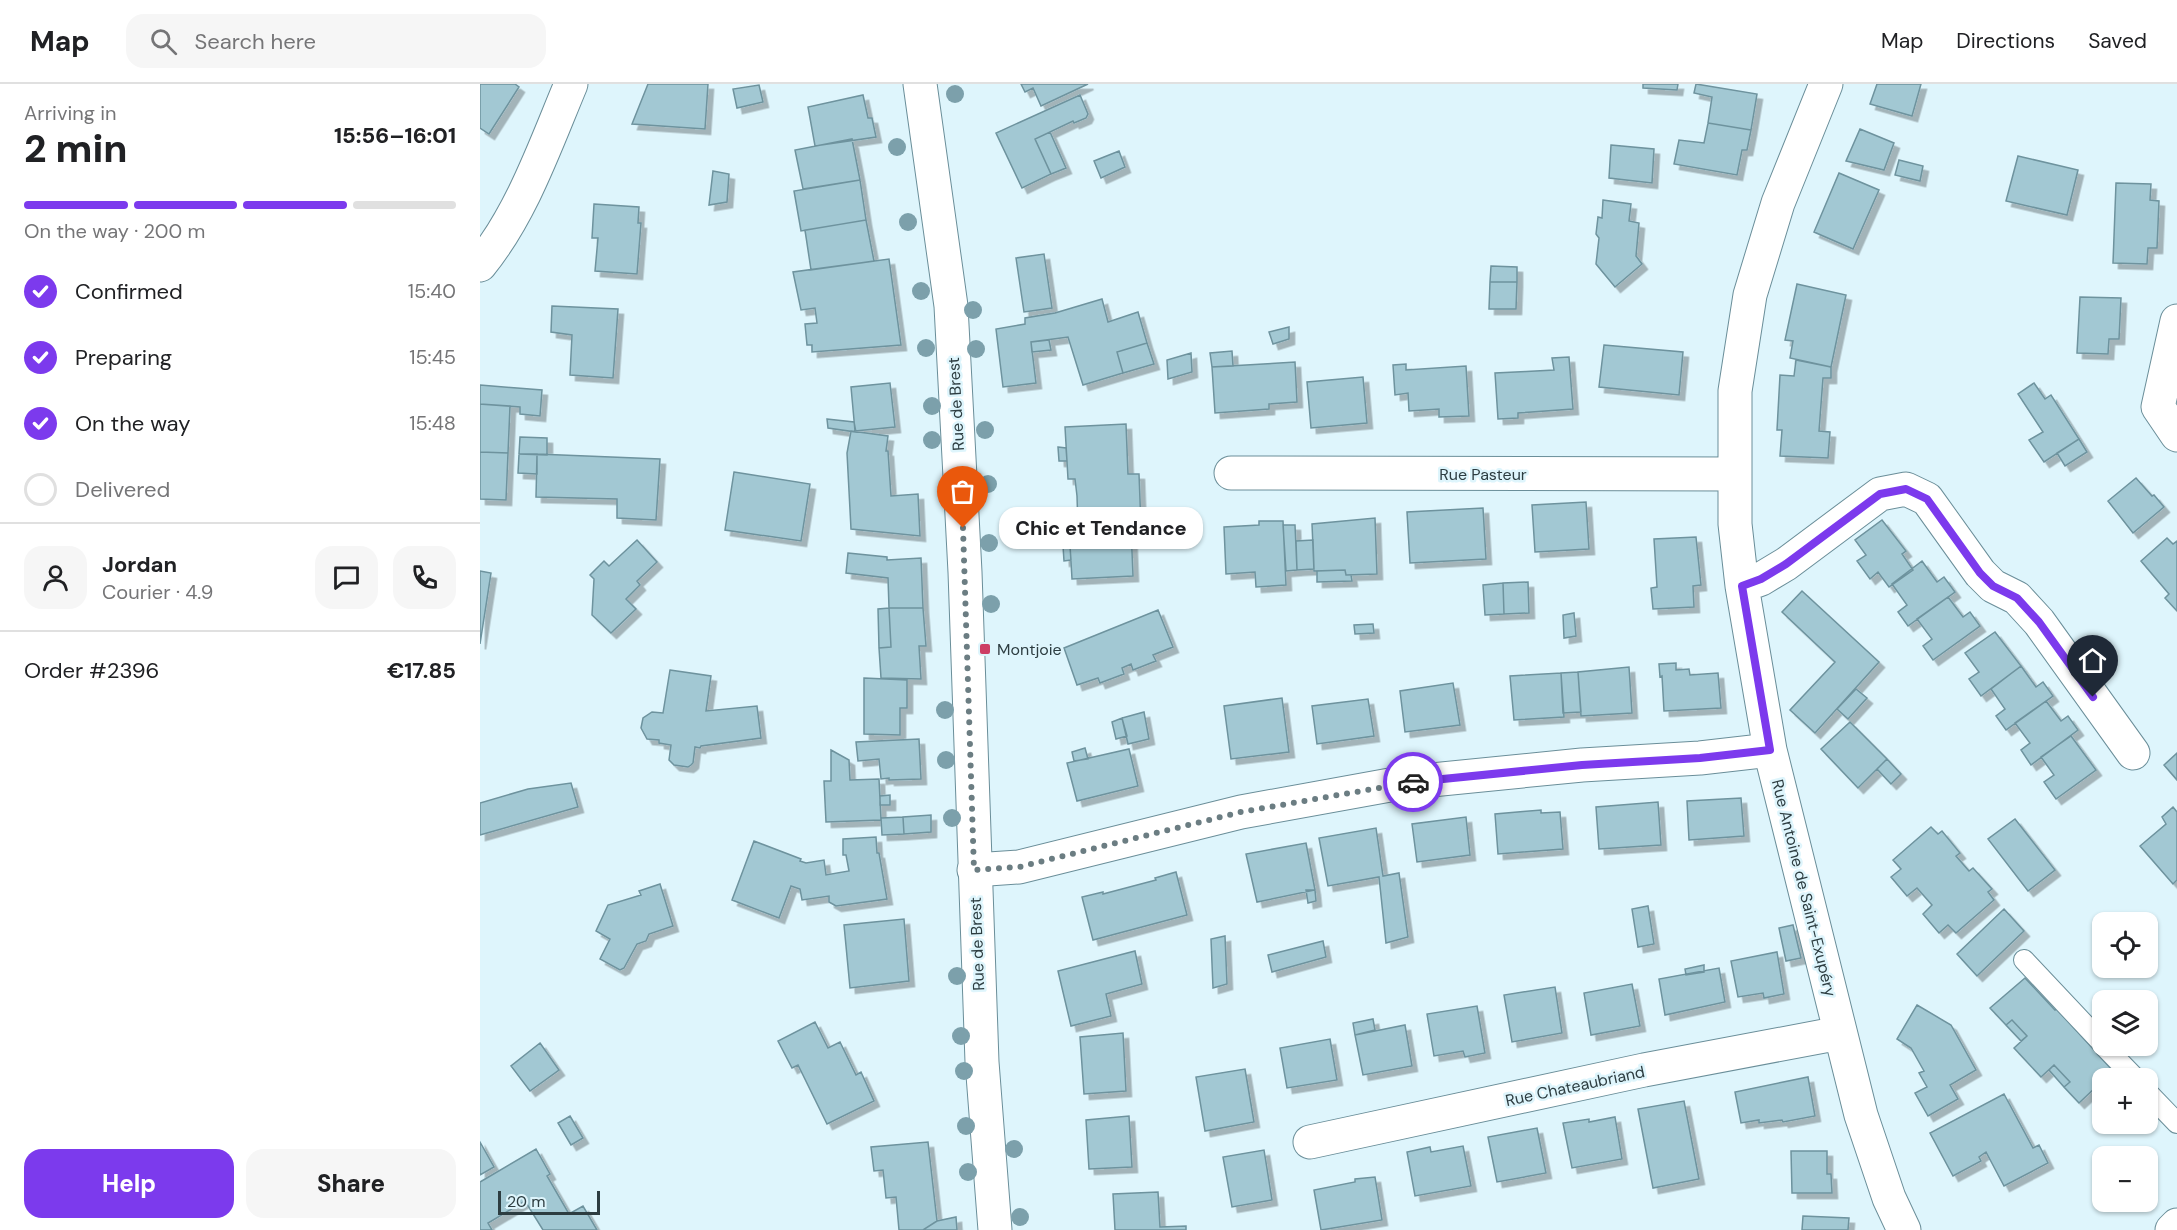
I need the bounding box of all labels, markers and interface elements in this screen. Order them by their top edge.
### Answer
search box [126,14,546,68]
text: Map [30,23,90,60]
icon: search [147,25,180,58]
text: Search here [195,27,316,56]
text: Map [1881,27,1923,55]
text: Directions [1956,27,2055,55]
text: Saved [2088,27,2147,55]
text: Arriving in [24,100,116,126]
text: 15:56–16:01 [334,121,456,150]
text: 2 min [24,123,128,174]
text: On the way · 200 m [24,218,205,244]
icon: check [24,275,57,308]
text: Confirmed [75,277,183,306]
text: 15:40 [408,278,456,304]
icon: check [24,341,57,374]
text: Preparing [75,343,172,372]
text: 15:45 [409,344,456,370]
street label: Rue de Brest [943,357,969,451]
icon: check [24,407,57,440]
text: On the way [75,409,190,438]
text: 15:48 [409,410,456,436]
street label: Rue Pasteur [1439,464,1527,485]
pin [937,466,988,528]
text: Delivered [75,475,170,504]
icon: bag [946,475,979,508]
callout: Chic et Tendance [999,507,1203,549]
text: Chic et Tendance [1015,515,1187,541]
button: person [24,546,87,609]
button: chat [315,546,378,609]
button: phone [393,546,456,609]
text: Jordan [102,550,177,579]
text: Courier · 4.9 [102,579,213,605]
pin [2067,635,2118,697]
place label: Montjoie [997,639,1062,660]
marker: Montjoie [978,642,992,656]
icon: home [2076,644,2109,677]
text: Order #2396 [24,656,159,685]
text: €17.85 [387,656,456,685]
courier [1383,752,1443,812]
icon: car [1397,766,1430,799]
street label: Rue Antoine de Saint-Exupéry [1767,777,1841,999]
street label: Rue de Brest [965,897,989,991]
map controls [2092,912,2158,1212]
button: locate [2092,912,2158,978]
button: layers [2092,990,2158,1056]
street label: Rue Chateaubriand [1503,1061,1647,1111]
button: + [2092,1068,2158,1134]
button: − [2092,1146,2158,1212]
button: Help [24,1149,234,1218]
button: Share [246,1149,456,1218]
scale bar [498,1188,600,1216]
text: 20 m [507,1191,546,1212]

